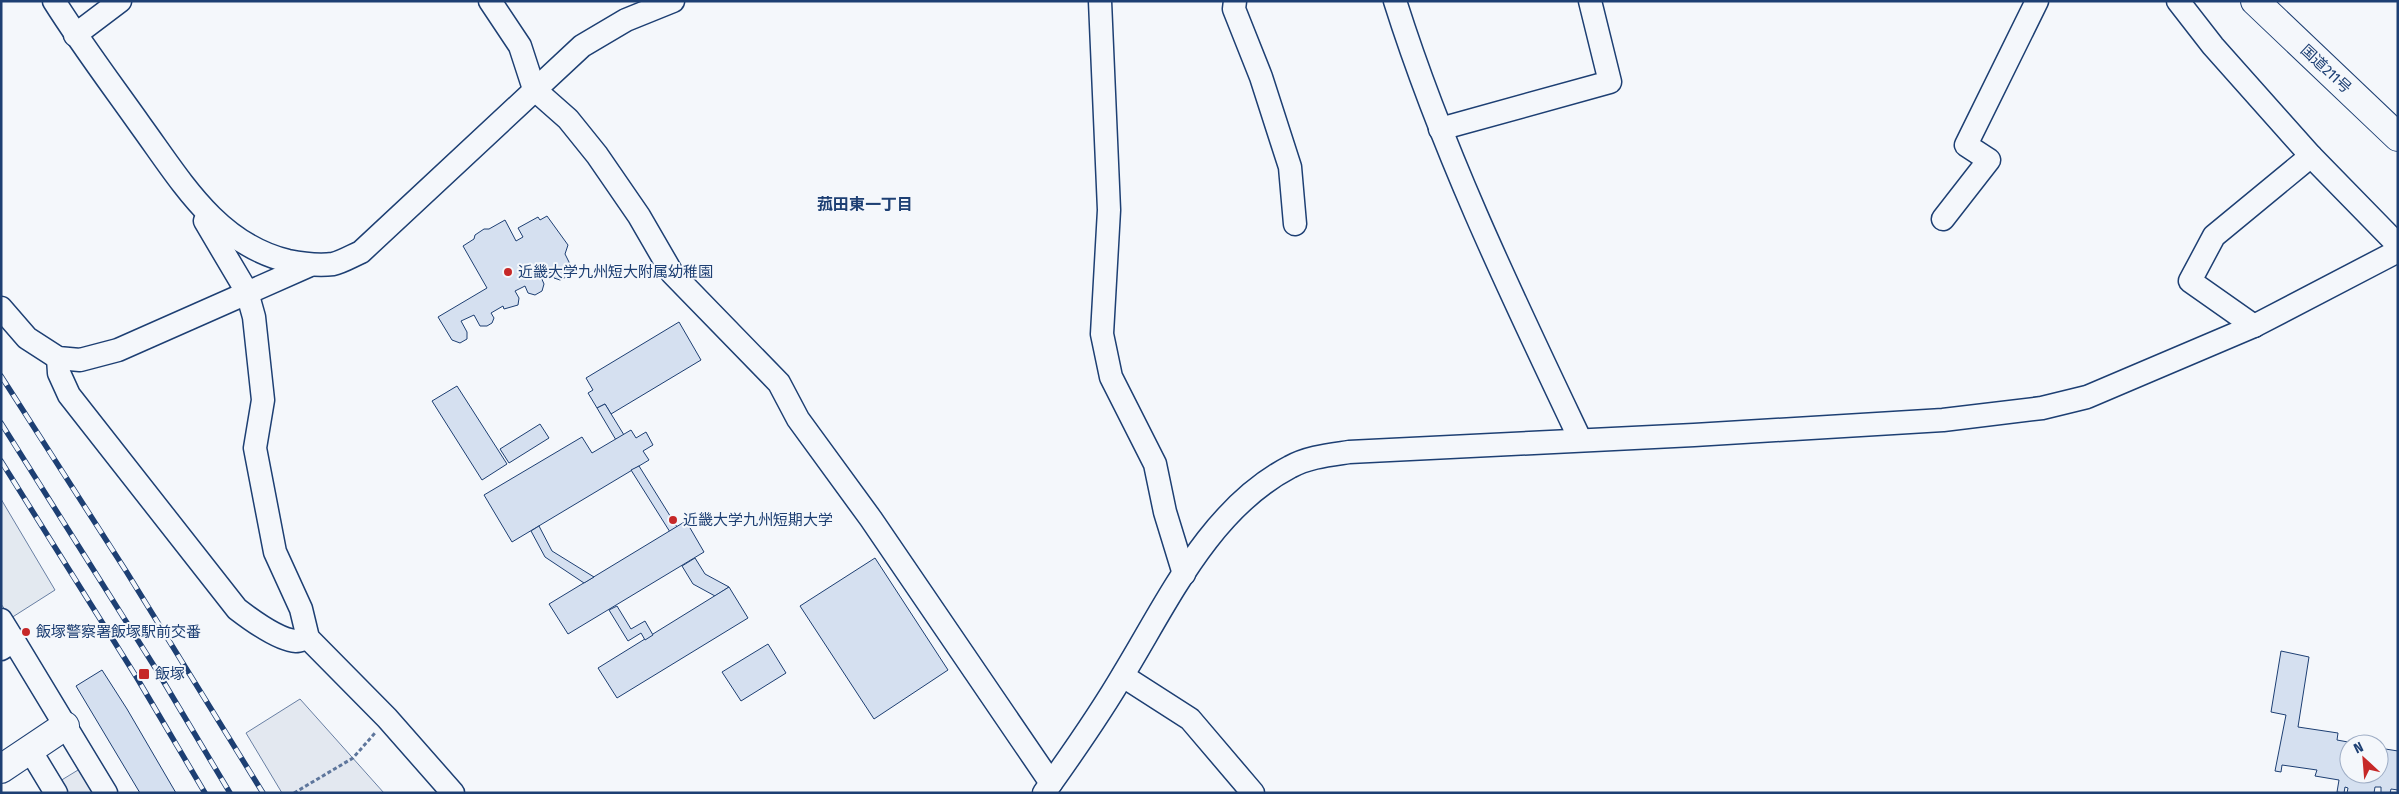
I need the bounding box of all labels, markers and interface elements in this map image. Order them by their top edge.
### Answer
street label: 国道211号 [2297,41,2355,97]
district label: 菰田東一丁目 [817,195,913,214]
place label: 近畿大学九州短大附属幼稚園 [518,263,713,281]
marker: 近畿大学九州短大附属幼稚園 [502,266,514,278]
place label: 近畿大学九州短期大学 [683,511,833,529]
marker: 近畿大学九州短期大学 [667,514,679,526]
place label: 飯塚警察署飯塚駅前交番 [36,623,201,641]
marker: 飯塚警察署飯塚駅前交番 [20,626,32,638]
place label: 飯塚 [155,665,185,683]
marker: 飯塚 [137,667,151,681]
north arrow [2339,734,2389,784]
text: N [2351,738,2366,757]

